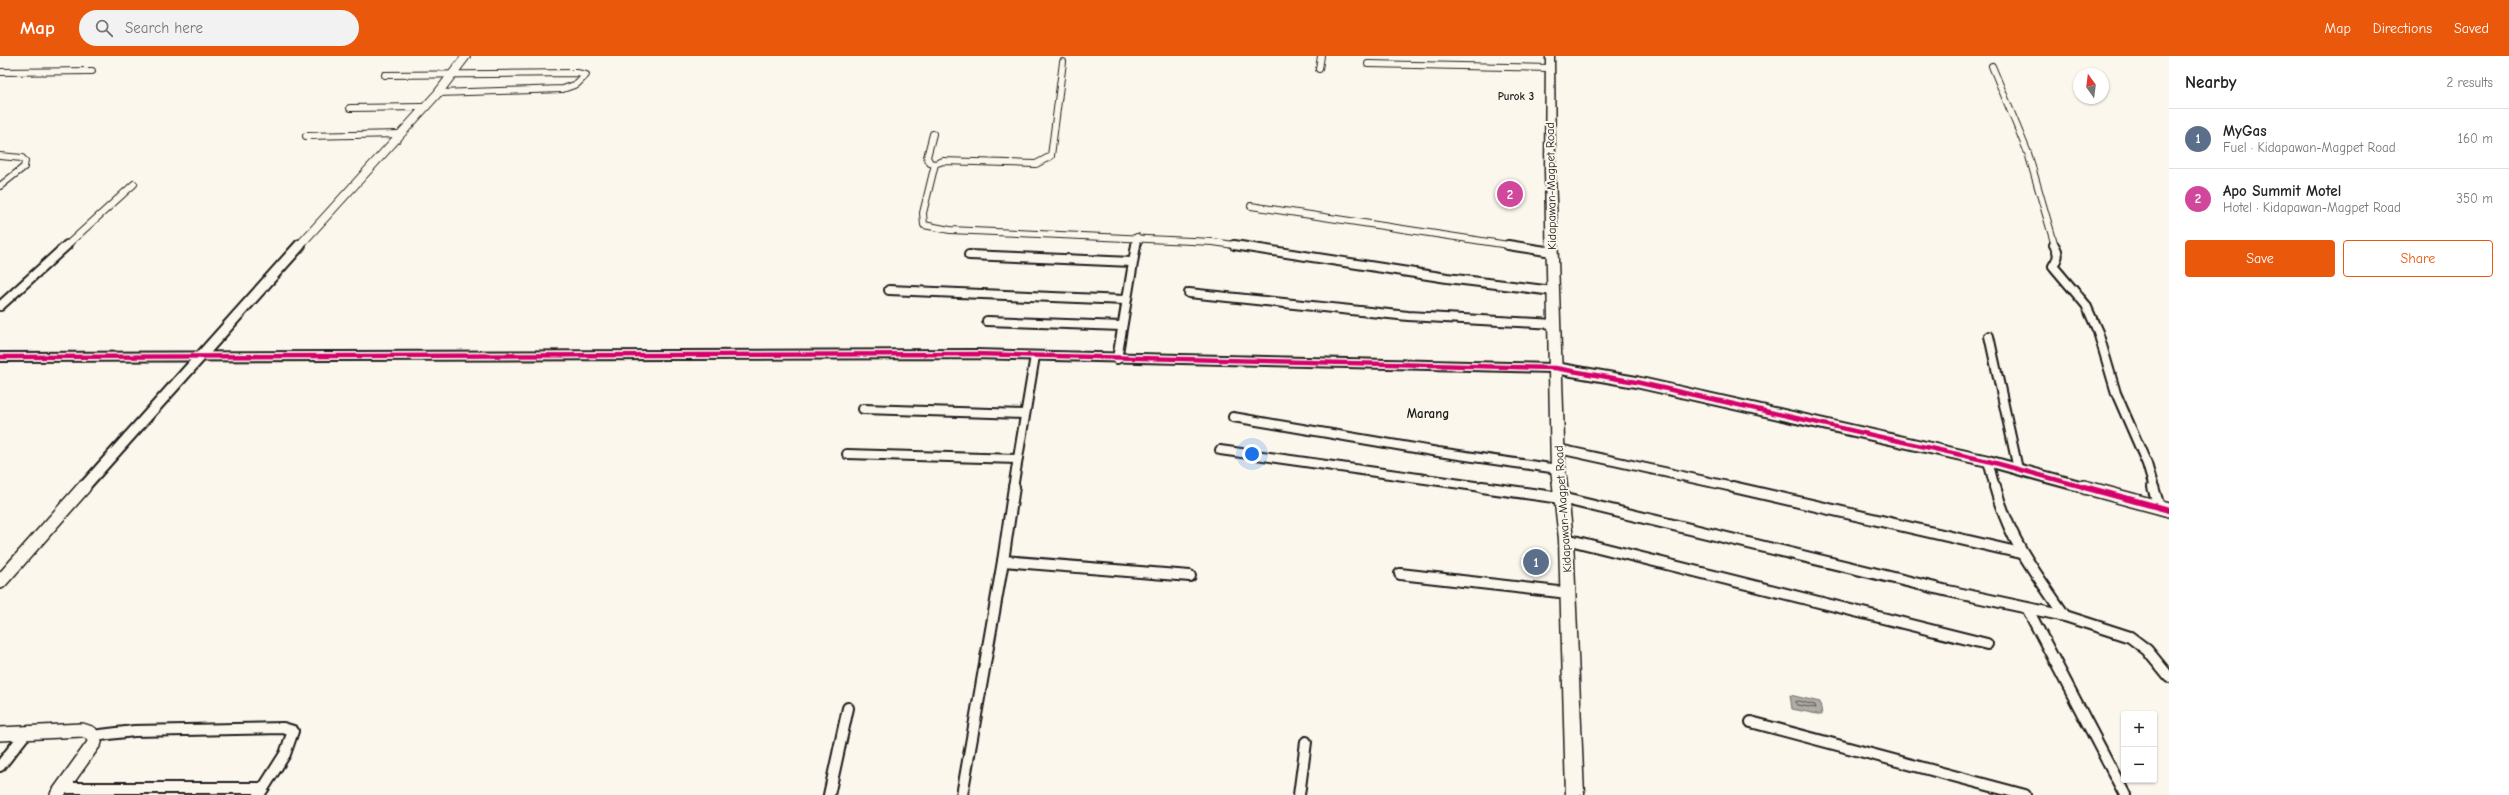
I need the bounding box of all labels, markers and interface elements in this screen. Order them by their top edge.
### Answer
search box [79,10,359,46]
text: Map [20,17,55,39]
icon: search [93,17,115,39]
text: Search here [125,19,203,37]
text: Map [2324,20,2351,37]
text: Directions [2373,20,2432,37]
text: Saved [2454,20,2489,37]
north arrow [2073,68,2109,104]
text: Nearby [2185,73,2236,92]
text: 2 results [2446,75,2493,90]
district label: Purok 3 [1498,90,1534,103]
street label: Kidapawan-Magpet Road [1543,122,1559,250]
text: MyGas [2223,122,2267,140]
text: 1 [2195,131,2201,146]
text: 160 m [2458,131,2493,146]
text: Fuel · Kidapawan-Magpet Road [2223,140,2396,155]
pin: 2 [1497,179,1523,209]
text: Apo Summit Motel [2223,182,2341,200]
text: 2 [2195,191,2201,206]
text: 350 m [2456,191,2493,206]
text: Hotel · Kidapawan-Magpet Road [2223,200,2401,215]
button: Save [2185,240,2335,277]
button: Share [2343,240,2493,277]
district label: Marang [1407,406,1449,421]
your location [1242,444,1262,464]
street label: Kidapawan-Magpet Road [1552,445,1574,573]
pin: 1 [1523,547,1549,577]
map controls [2121,711,2157,783]
button: + [2121,711,2157,747]
button: − [2121,747,2157,783]

